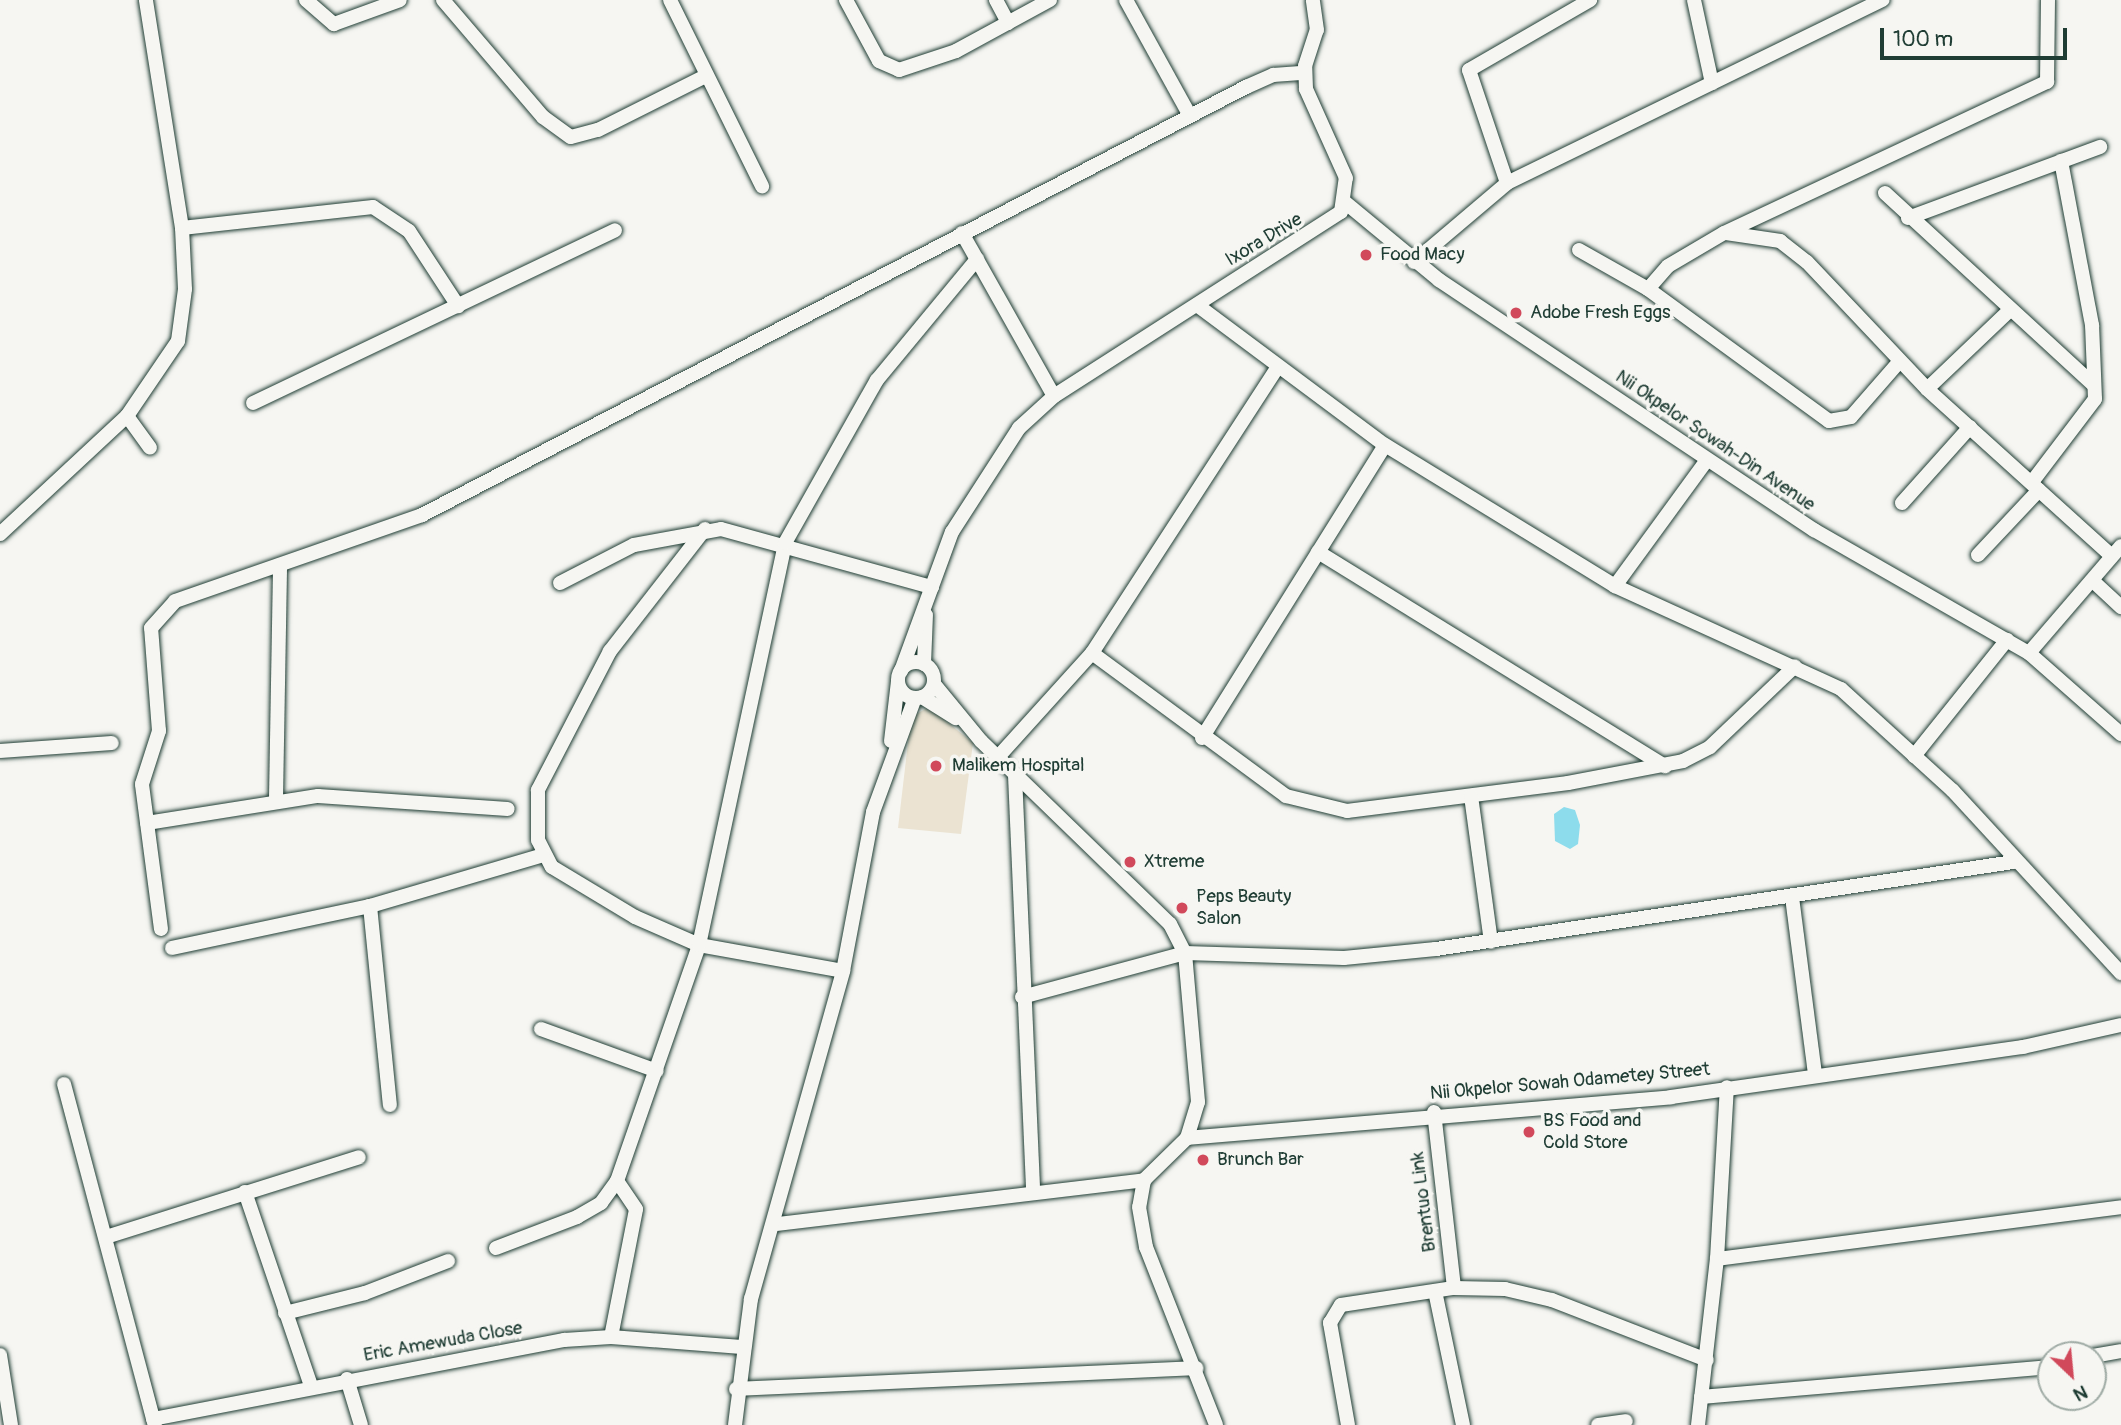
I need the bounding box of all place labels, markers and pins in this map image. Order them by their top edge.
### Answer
place label: Food Macy [1380,244,1465,266]
marker: Food Macy [1358,247,1374,263]
place label: Adobe Fresh Eggs [1530,302,1671,324]
marker: Adobe Fresh Eggs [1508,305,1524,321]
place label: Malikem Hospital [952,755,1085,777]
marker: Malikem Hospital [926,756,946,776]
place label: Xtreme [1144,851,1204,873]
marker: Xtreme [1122,854,1138,870]
place label: Peps Beauty Salon [1196,886,1291,930]
marker: Peps Beauty Salon [1174,900,1190,916]
place label: BS Food and Cold Store [1543,1110,1642,1154]
marker: BS Food and Cold Store [1521,1124,1537,1140]
place label: Brunch Bar [1217,1149,1304,1171]
marker: Brunch Bar [1195,1152,1211,1168]

